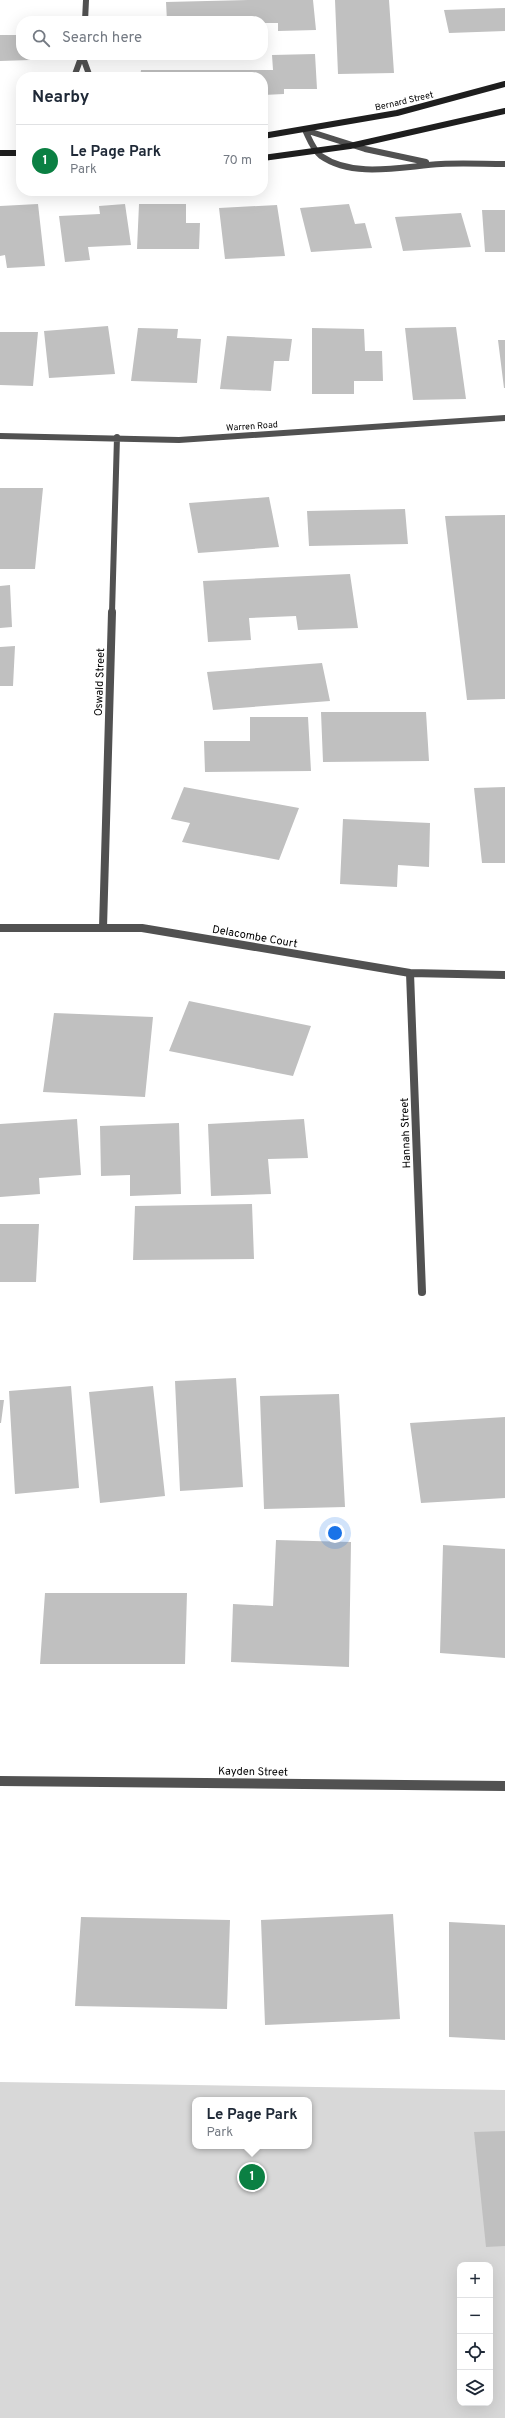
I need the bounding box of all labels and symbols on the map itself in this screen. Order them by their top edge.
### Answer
street label: Bernard Street [374,89,434,114]
street label: Warren Road [226,419,278,434]
street label: Oswald Street [92,648,108,716]
street label: Delacombe Court [211,923,298,951]
street label: Hannah Street [398,1097,414,1169]
your location [325,1523,345,1543]
street label: Kayden Street [218,1764,288,1780]
pin: 1 [239,2162,265,2192]

